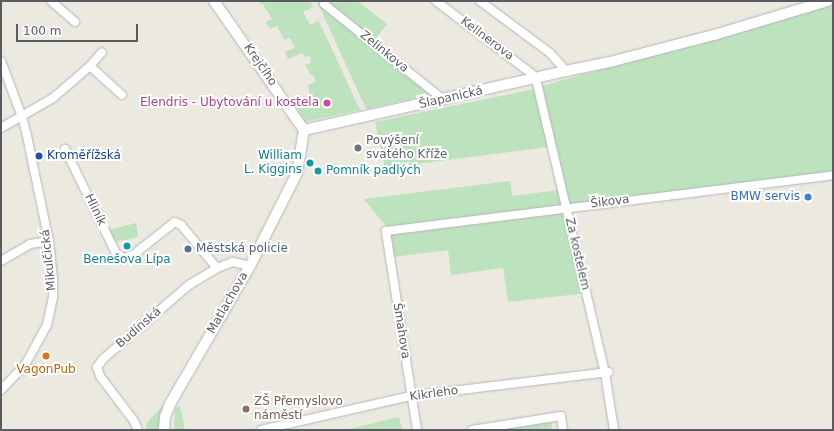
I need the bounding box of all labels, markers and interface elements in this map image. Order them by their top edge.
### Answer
street label: Kellnerova [458,14,516,64]
scale bar [18,16,140,42]
text: 100 m [23,24,61,38]
street label: Zelinkova [357,28,411,76]
street label: Krejčího [240,41,280,89]
street label: Šlapanická [418,84,484,112]
place label: Elendris - Ubytování u kostela [140,96,319,110]
marker: Elendris - Ubytování u kostela [322,98,332,108]
place label: Povýšení svatého Kříže [366,134,447,162]
marker: Povýšení svatého Kříže [353,143,363,153]
place label: Kroměřížská [47,149,121,163]
place label: William L. Kiggins [244,149,302,177]
marker: Kroměřížská [34,151,44,161]
marker: William L. Kiggins [305,158,315,168]
place label: Pomník padlých [326,164,421,178]
marker: Pomník padlých [313,166,323,176]
place label: BMW servis [730,190,800,204]
street label: Hliník [81,192,109,228]
street label: Šikova [590,192,630,212]
marker: BMW servis [803,192,813,202]
street label: Za kostelem [562,216,592,292]
street label: Mikulčická [39,229,59,291]
marker: Benešova Lípa [122,241,132,251]
place label: Městská policie [196,242,288,256]
marker: Městská policie [183,244,193,254]
place label: Benešova Lípa [83,253,171,267]
street label: Matlachova [204,269,252,337]
street label: Šmahova [390,302,412,360]
street label: Budínská [114,305,164,351]
marker: VagonPub [41,351,51,361]
place label: VagonPub [16,363,76,377]
street label: Kikrleho [409,383,459,405]
place label: ZŠ Přemyslovo náměstí [254,395,343,423]
marker: ZŠ Přemyslovo náměstí [241,404,251,414]

